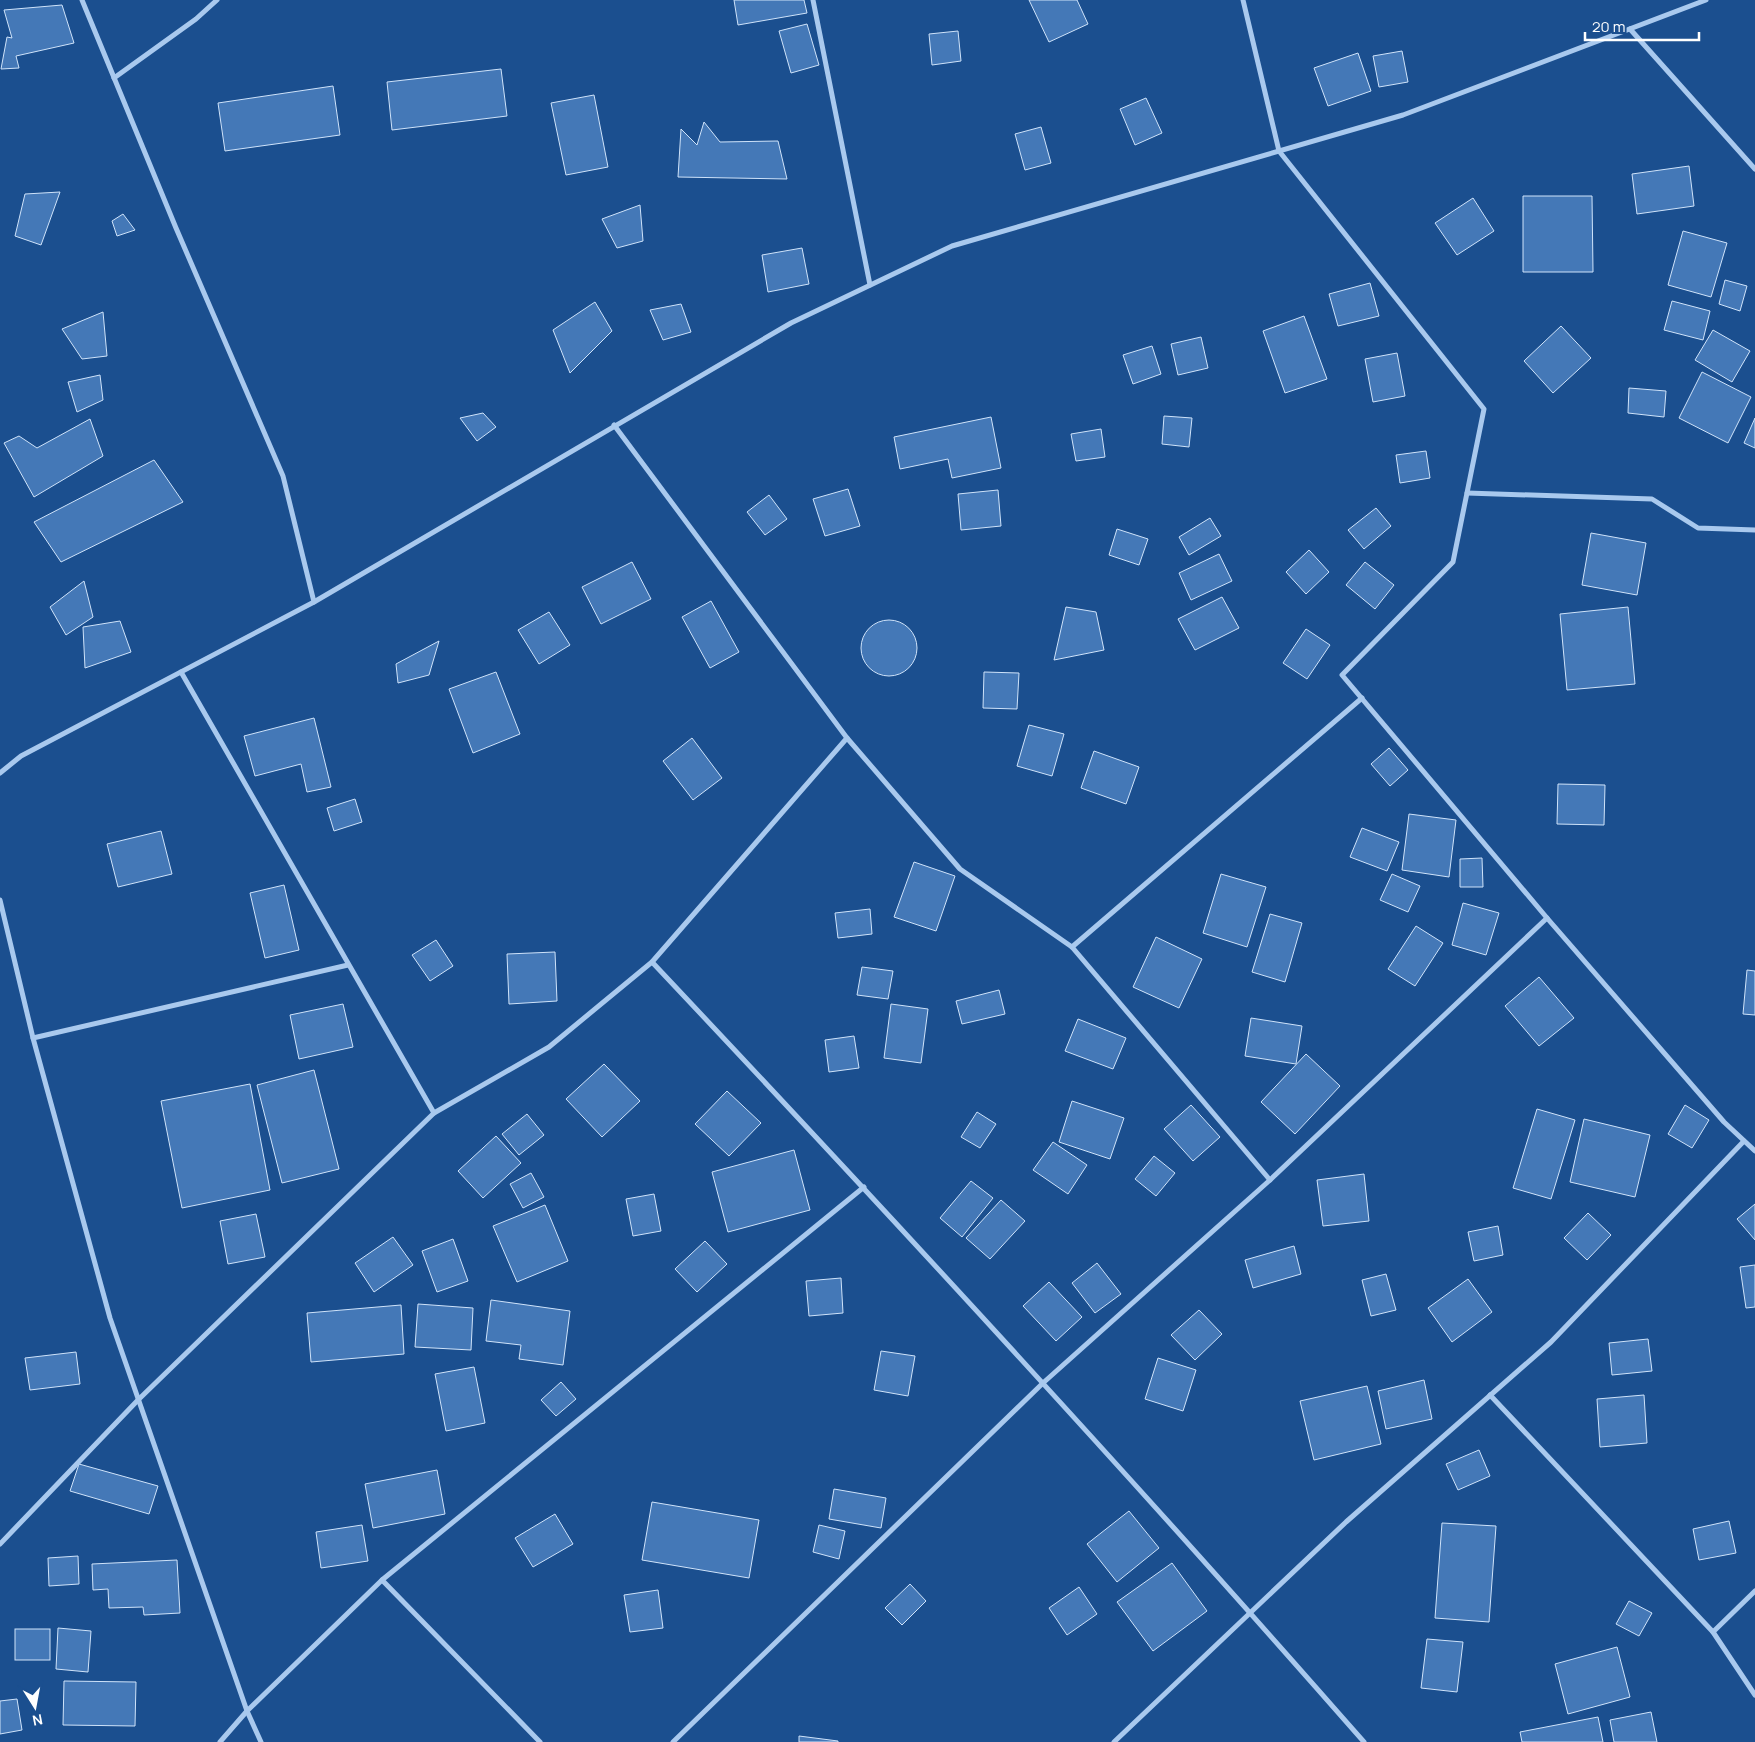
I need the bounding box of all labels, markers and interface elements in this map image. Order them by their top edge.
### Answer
scale bar [1585,10,1699,42]
text: 20 m [1592,16,1625,37]
north arrow [10,1682,60,1732]
text: N [31,1710,44,1731]

